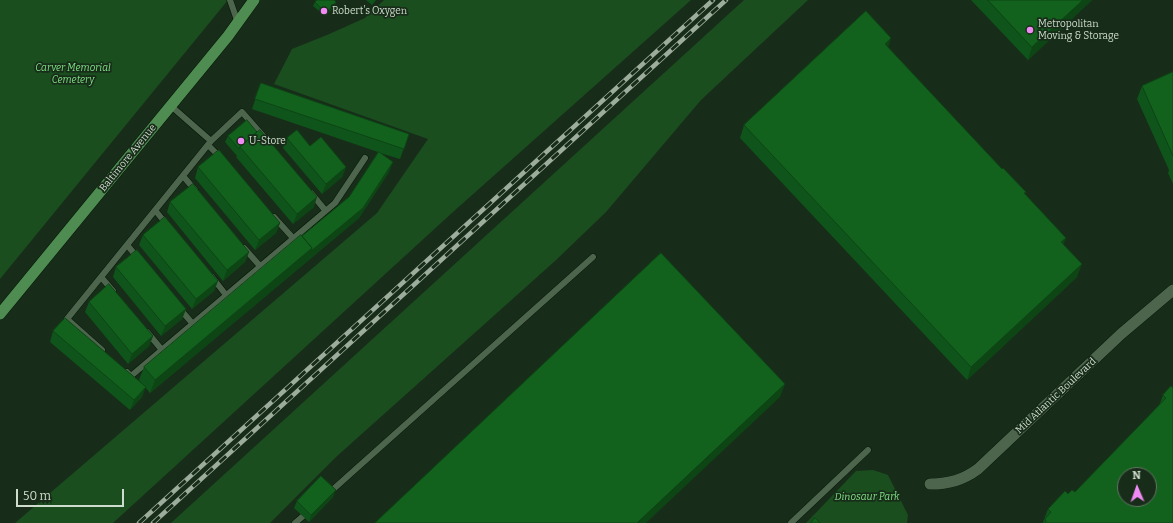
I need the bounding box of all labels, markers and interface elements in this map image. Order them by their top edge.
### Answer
place label: Robert's Oxygen [332,5,407,17]
marker: Robert's Oxygen [319,6,329,16]
place label: Metropolitan Moving & Storage [1038,18,1119,42]
marker: Metropolitan Moving & Storage [1025,25,1035,35]
park label: Carver Memorial Cemetery [35,62,111,86]
street label: Baltimore Avenue [97,122,159,194]
place label: U-Store [249,135,286,147]
marker: U-Store [236,136,246,146]
street label: Mid Atlantic Boulevard [1013,356,1099,436]
north arrow [1117,467,1157,507]
text: N [1132,469,1141,482]
scale bar [18,481,126,507]
text: 50 m [23,489,51,503]
park label: Dinosaur Park [834,491,900,503]

